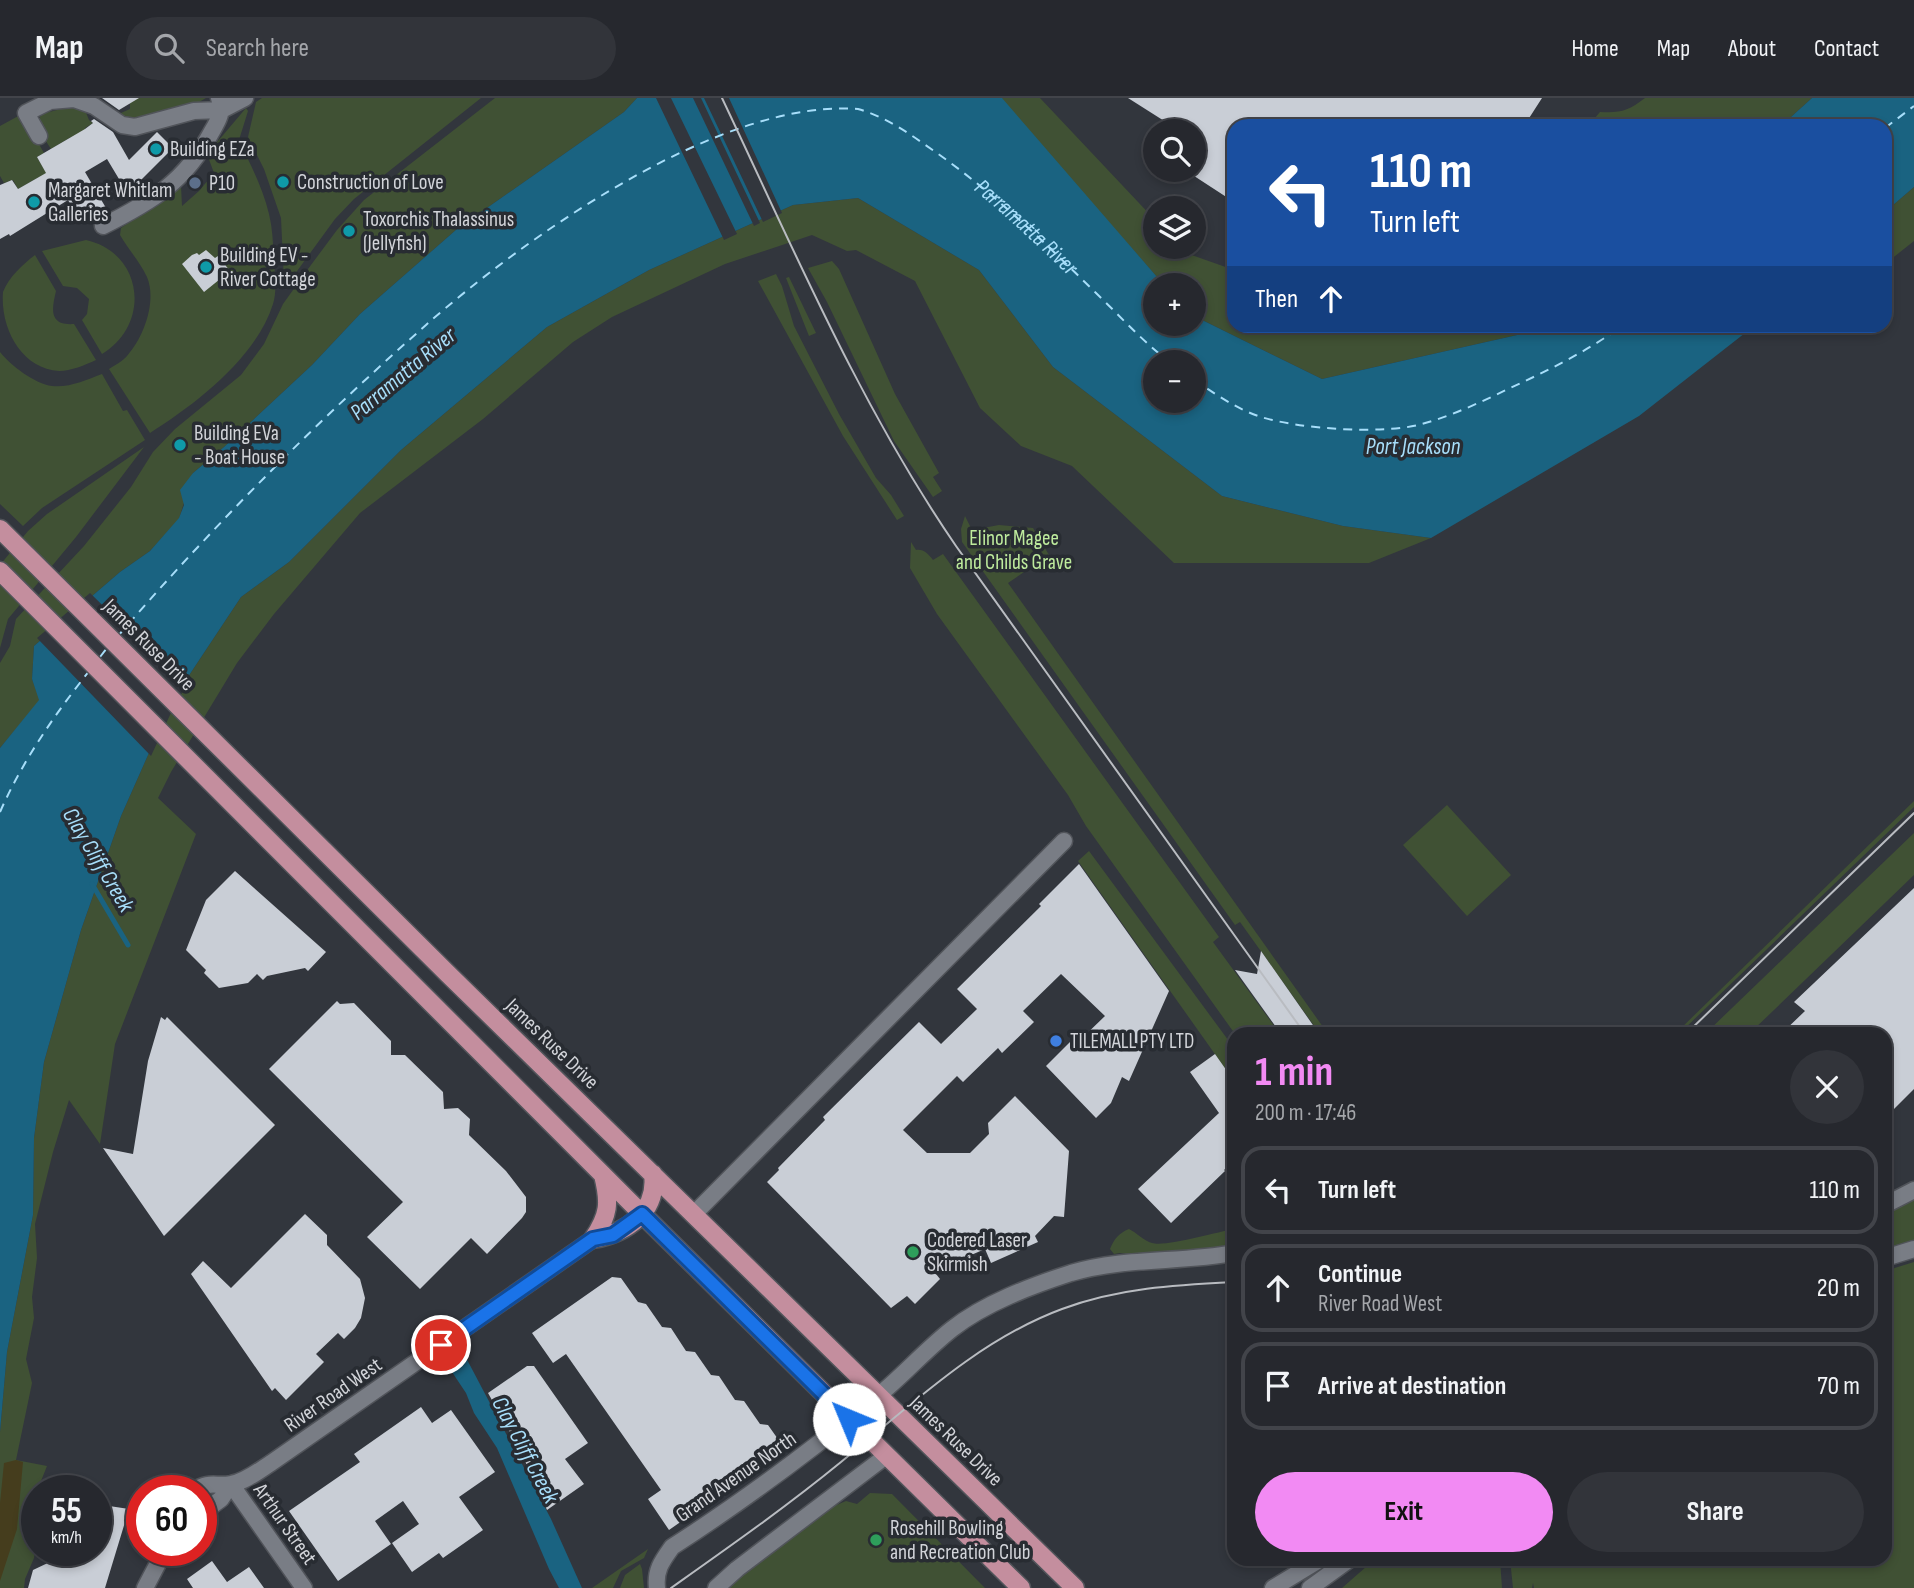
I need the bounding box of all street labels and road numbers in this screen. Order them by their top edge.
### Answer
street label: James Ruse Drive [97,593,200,696]
street label: James Ruse Drive [500,993,604,1095]
street label: River Road West [279,1352,387,1438]
street label: James Ruse Drive [904,1390,1008,1492]
street label: Grand Avenue North [671,1426,801,1528]
street label: Arthur Street [247,1478,322,1569]

